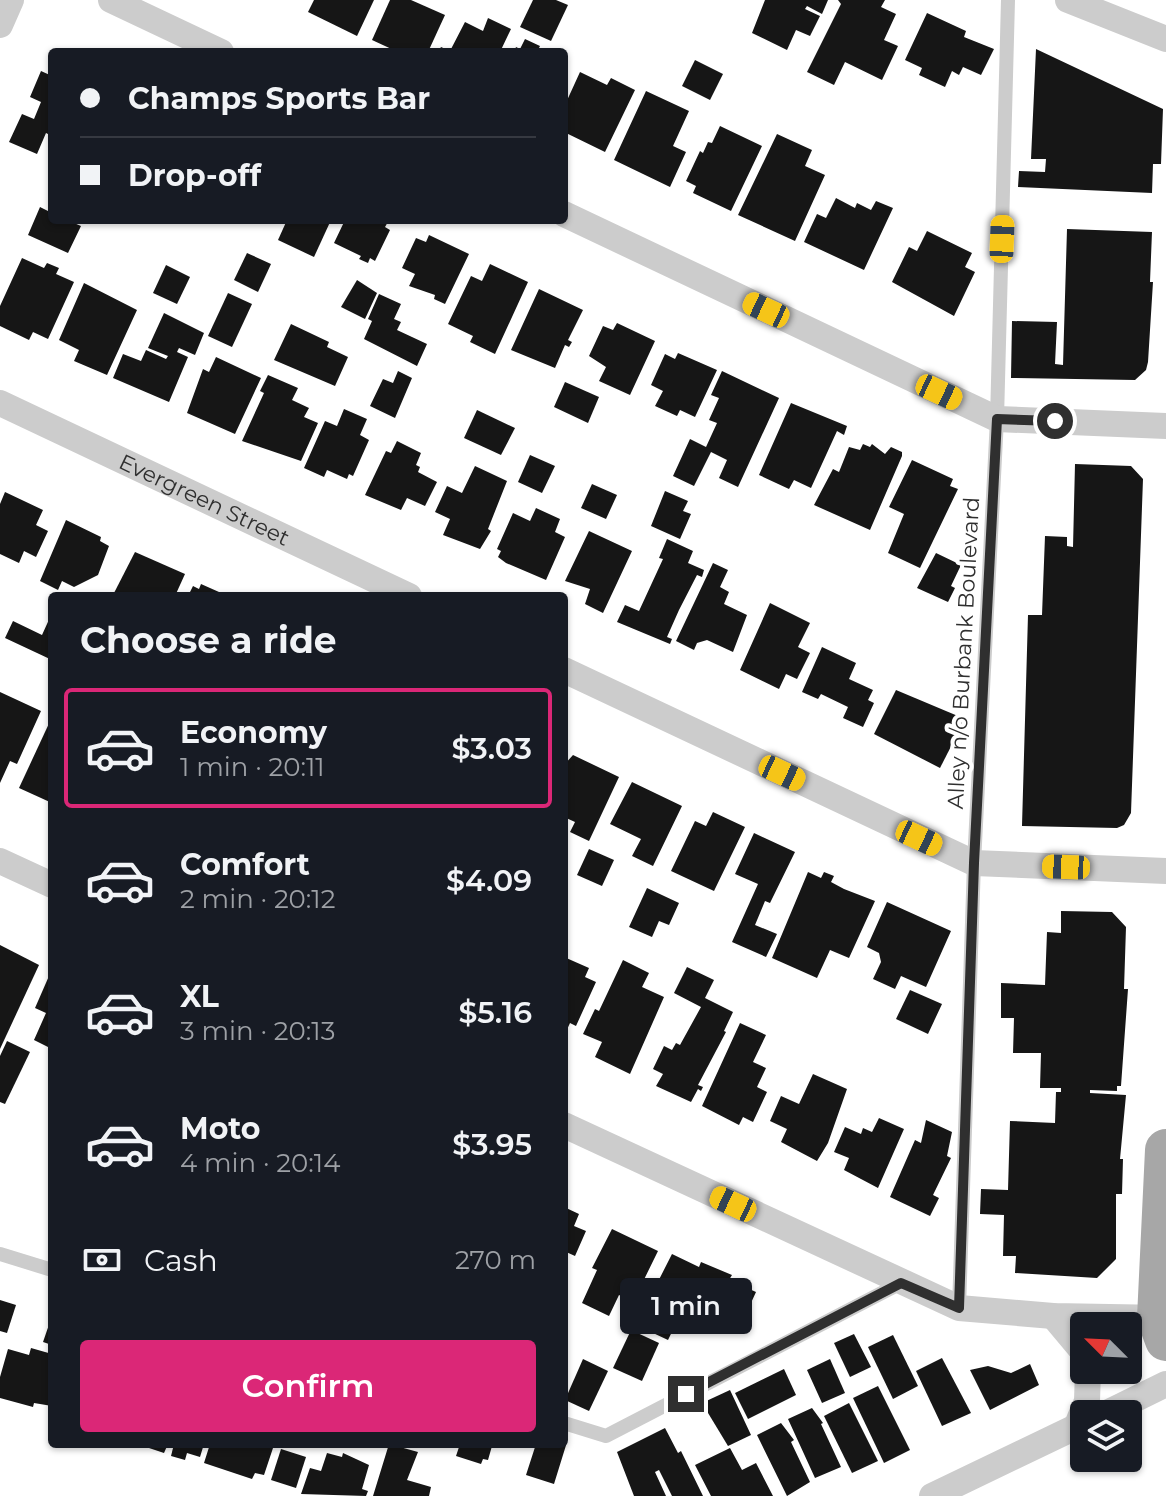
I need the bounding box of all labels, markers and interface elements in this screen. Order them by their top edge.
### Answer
text: Champs Sports Bar [128,80,430,117]
text: Drop-off [128,157,261,194]
car [989,215,1015,263]
car [739,289,793,331]
car [912,371,966,413]
route start [1037,403,1073,439]
street label: Evergreen Street [115,448,294,552]
street label: Alley n/o Burbank Boulevard [942,496,985,810]
text: Choose a ride [80,618,337,662]
icon: car [84,712,156,784]
text: Economy [180,714,327,751]
text: $3.03 [452,730,532,767]
text: 1 min · 20:11 [180,751,325,783]
car [755,752,809,794]
car [892,817,946,859]
icon: car [84,844,156,916]
text: Comfort [180,846,310,883]
car [1042,854,1090,880]
text: $4.09 [446,862,532,899]
text: 2 min · 20:12 [180,883,336,915]
icon: car [84,976,156,1048]
text: XL [180,978,219,1015]
text: $5.16 [458,994,532,1031]
text: 3 min · 20:13 [180,1015,335,1047]
icon: car [84,1108,156,1180]
text: Moto [180,1110,261,1147]
text: $3.95 [452,1126,532,1163]
text: 4 min · 20:14 [180,1147,340,1179]
car [706,1183,760,1225]
icon: cash [80,1238,124,1282]
text: Cash [144,1242,218,1279]
text: 270 m [455,1244,536,1276]
callout: 1 min [620,1278,752,1334]
text: 1 min [651,1290,721,1322]
north arrow [1070,1312,1142,1384]
map controls [1070,1312,1142,1472]
button: Confirm [80,1340,536,1432]
route end [668,1376,704,1412]
button: layers [1070,1400,1142,1472]

